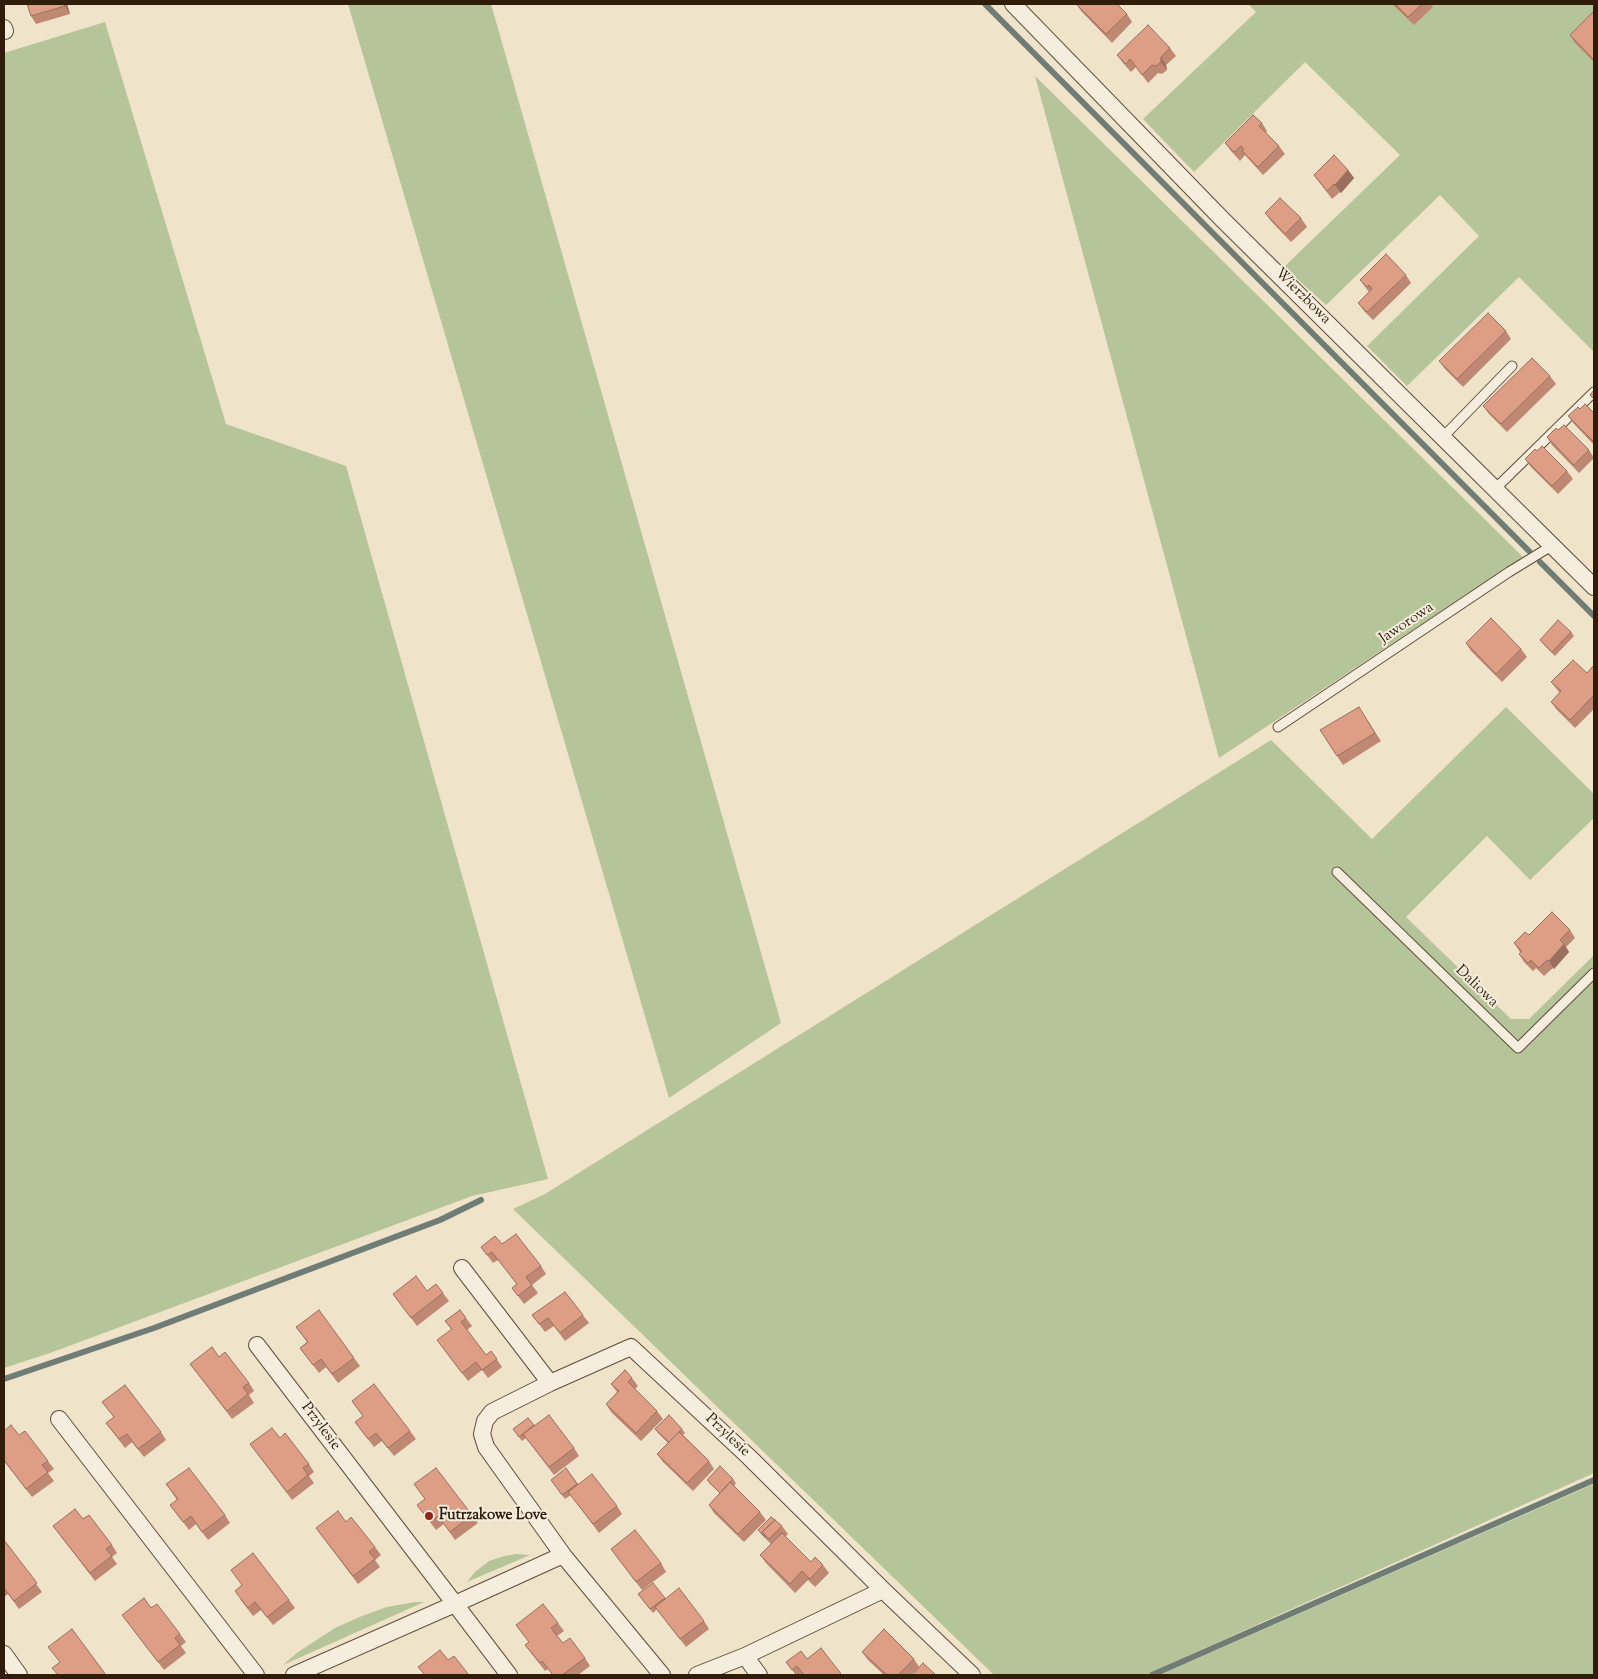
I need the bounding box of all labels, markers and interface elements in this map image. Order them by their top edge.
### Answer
street label: Wierzbowa [1270,265,1334,329]
street label: Jaworowa [1376,599,1438,649]
street label: Daliowa [1451,962,1501,1012]
street label: Przylesie [296,1400,344,1454]
street label: Przylesie [701,1411,753,1461]
place label: Futrzakowe Love [439,1507,547,1525]
marker: Futrzakowe Love [423,1510,435,1522]

